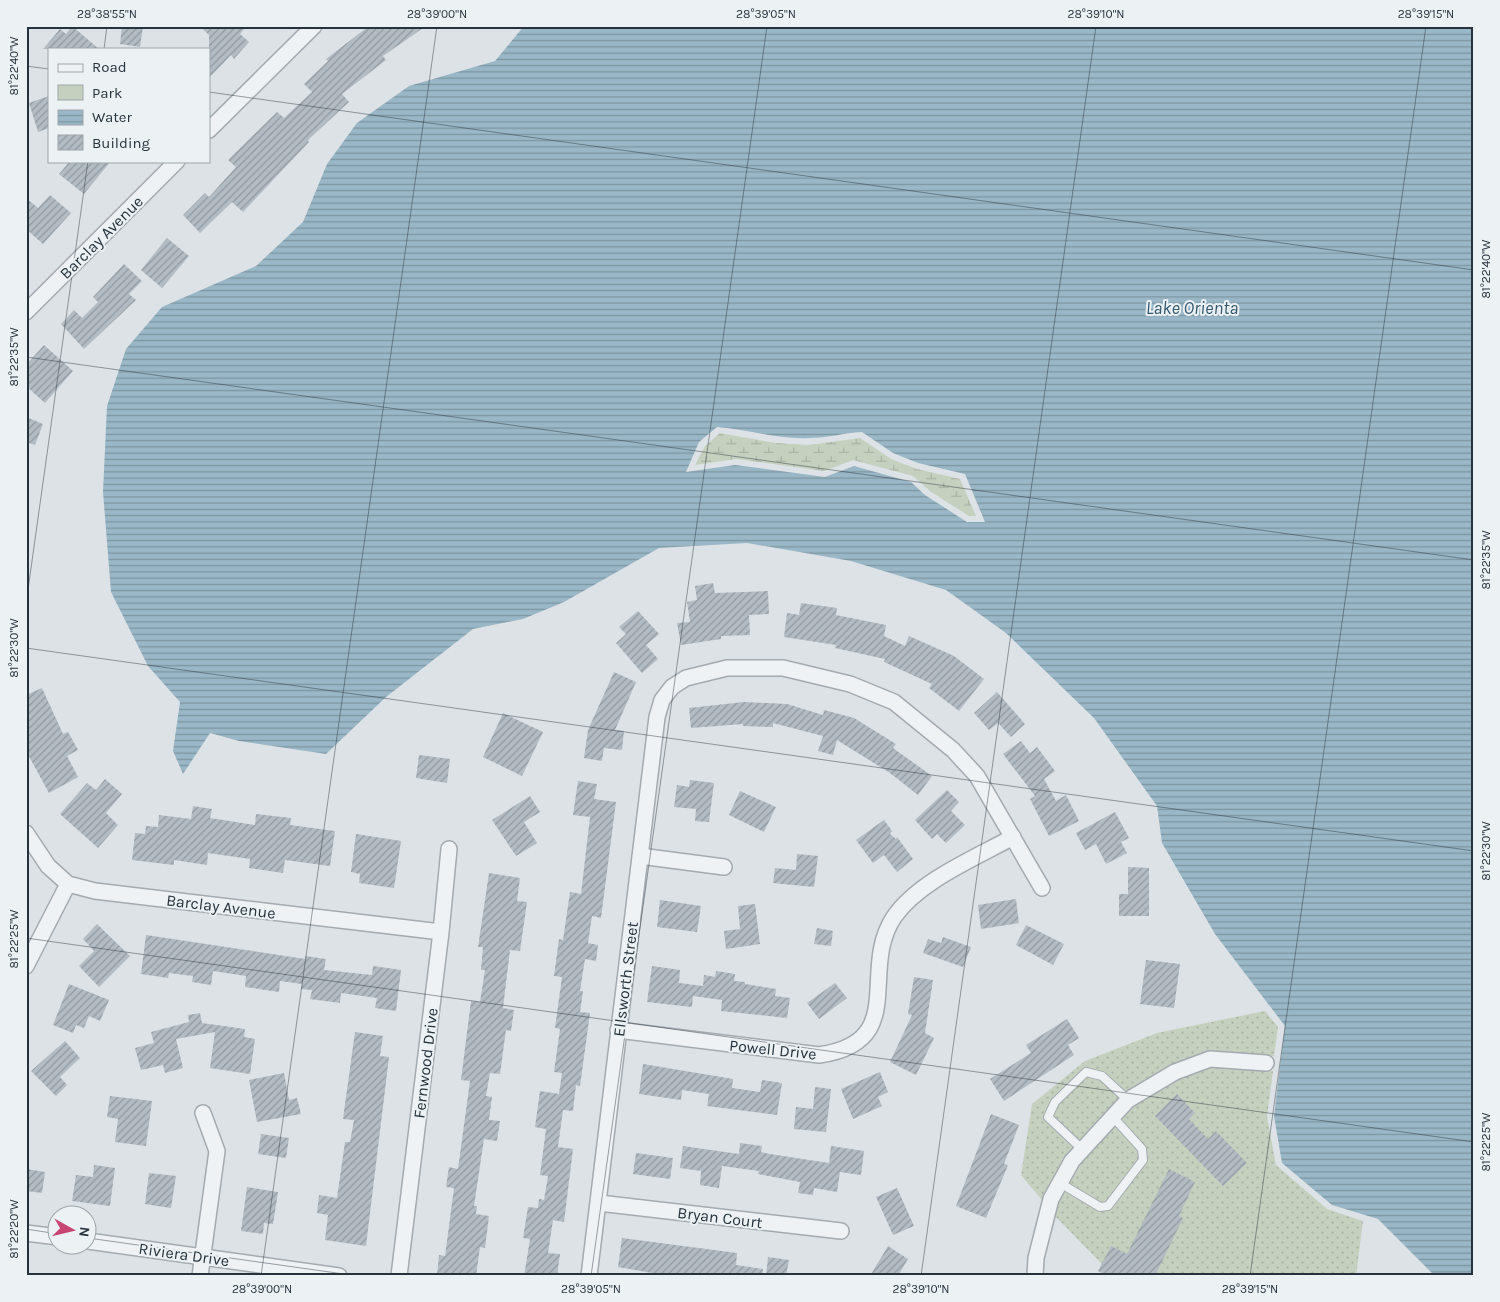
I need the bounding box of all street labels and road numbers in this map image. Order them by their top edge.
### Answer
street label: Barclay Avenue [56,192,147,283]
street label: Barclay Avenue [165,890,277,923]
street label: Ellsworth Street [609,920,642,1038]
street label: Fernwood Drive [409,1007,442,1119]
street label: Powell Drive [728,1035,817,1064]
street label: Bryan Court [676,1203,764,1232]
street label: Riviera Drive [137,1239,230,1270]

